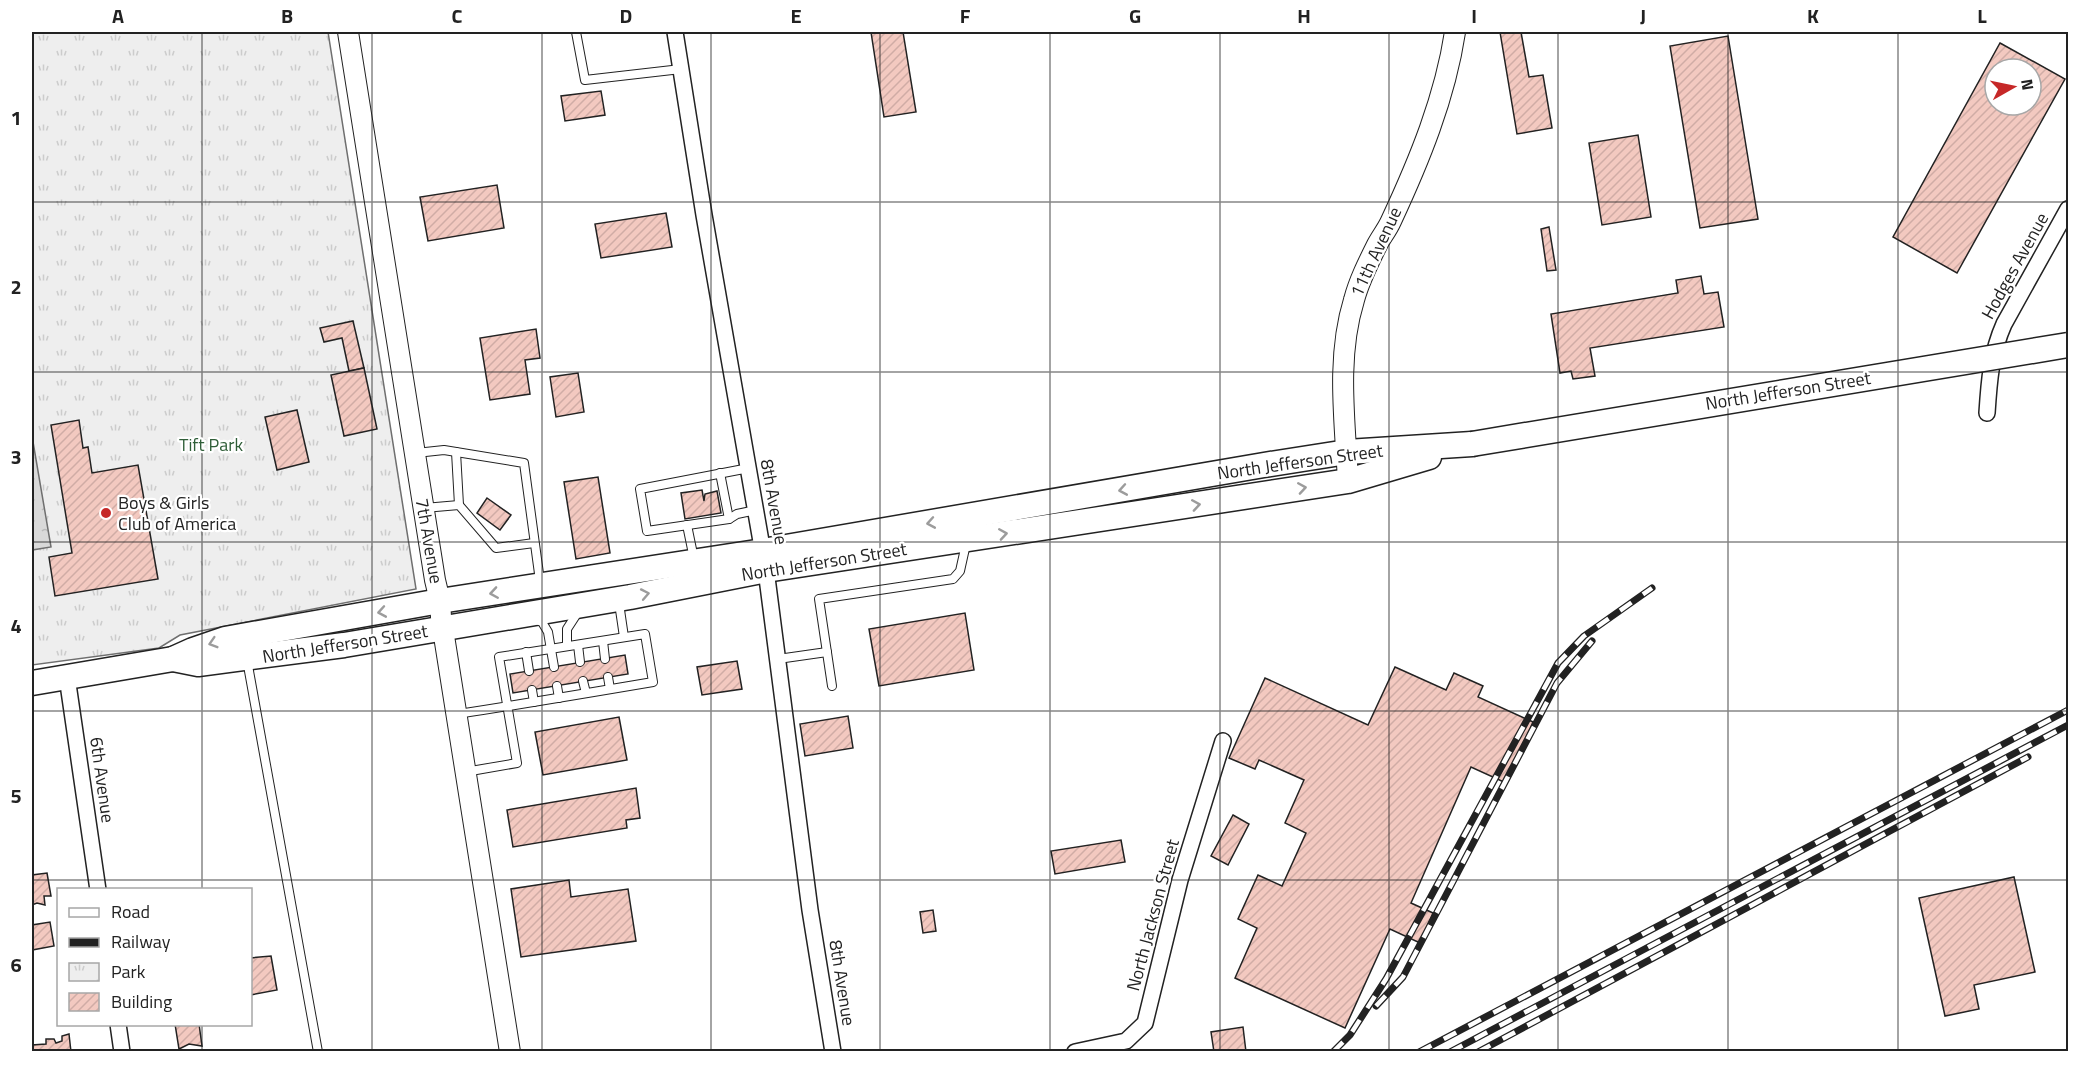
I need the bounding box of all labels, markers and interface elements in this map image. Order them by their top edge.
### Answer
text: A [112,0,124,31]
text: B [281,0,293,31]
text: C [452,0,463,31]
text: D [620,0,632,31]
text: E [790,0,802,31]
text: F [960,0,971,31]
text: G [1129,0,1141,31]
text: H [1297,0,1311,31]
text: I [1471,0,1477,31]
text: J [1640,0,1646,31]
text: K [1807,0,1819,31]
text: L [1977,0,1987,31]
north arrow [1983,57,2043,117]
text: N [2015,77,2041,92]
text: 1 [10,102,22,133]
street label: 11th Avenue [1343,202,1408,301]
street label: Hodges Avenue [1974,208,2055,324]
text: 2 [10,271,22,302]
street label: North Jefferson Street [1703,364,1873,417]
park label: Tift Park [179,431,243,458]
street label: North Jefferson Street [1215,436,1385,486]
text: 3 [10,441,22,472]
street label: 8th Avenue [754,457,795,547]
one-way arrow [1118,483,1127,495]
one-way arrow [1297,483,1307,495]
place label: Boys & Girls Club of America [118,489,236,537]
street label: 7th Avenue [409,496,450,586]
one-way arrow [1191,499,1200,511]
marker: Boys & Girls Club of America [99,506,113,520]
one-way arrow [926,516,936,529]
one-way arrow [998,528,1008,540]
street label: North Jefferson Street [739,535,909,588]
one-way arrow [489,587,498,599]
one-way arrow [640,588,650,601]
one-way arrow [378,605,388,618]
text: 4 [10,610,22,641]
street label: North Jefferson Street [260,617,430,670]
one-way arrow [208,636,219,648]
street label: 6th Avenue [83,735,122,825]
text: 5 [10,780,22,811]
street label: North Jackson Street [1119,835,1186,994]
legend [57,888,252,1026]
text: Road [111,898,150,925]
text: Railway [111,928,171,955]
street label: 8th Avenue [822,938,863,1028]
text: 6 [10,949,22,980]
text: Park [111,958,146,985]
text: Building [111,988,172,1015]

